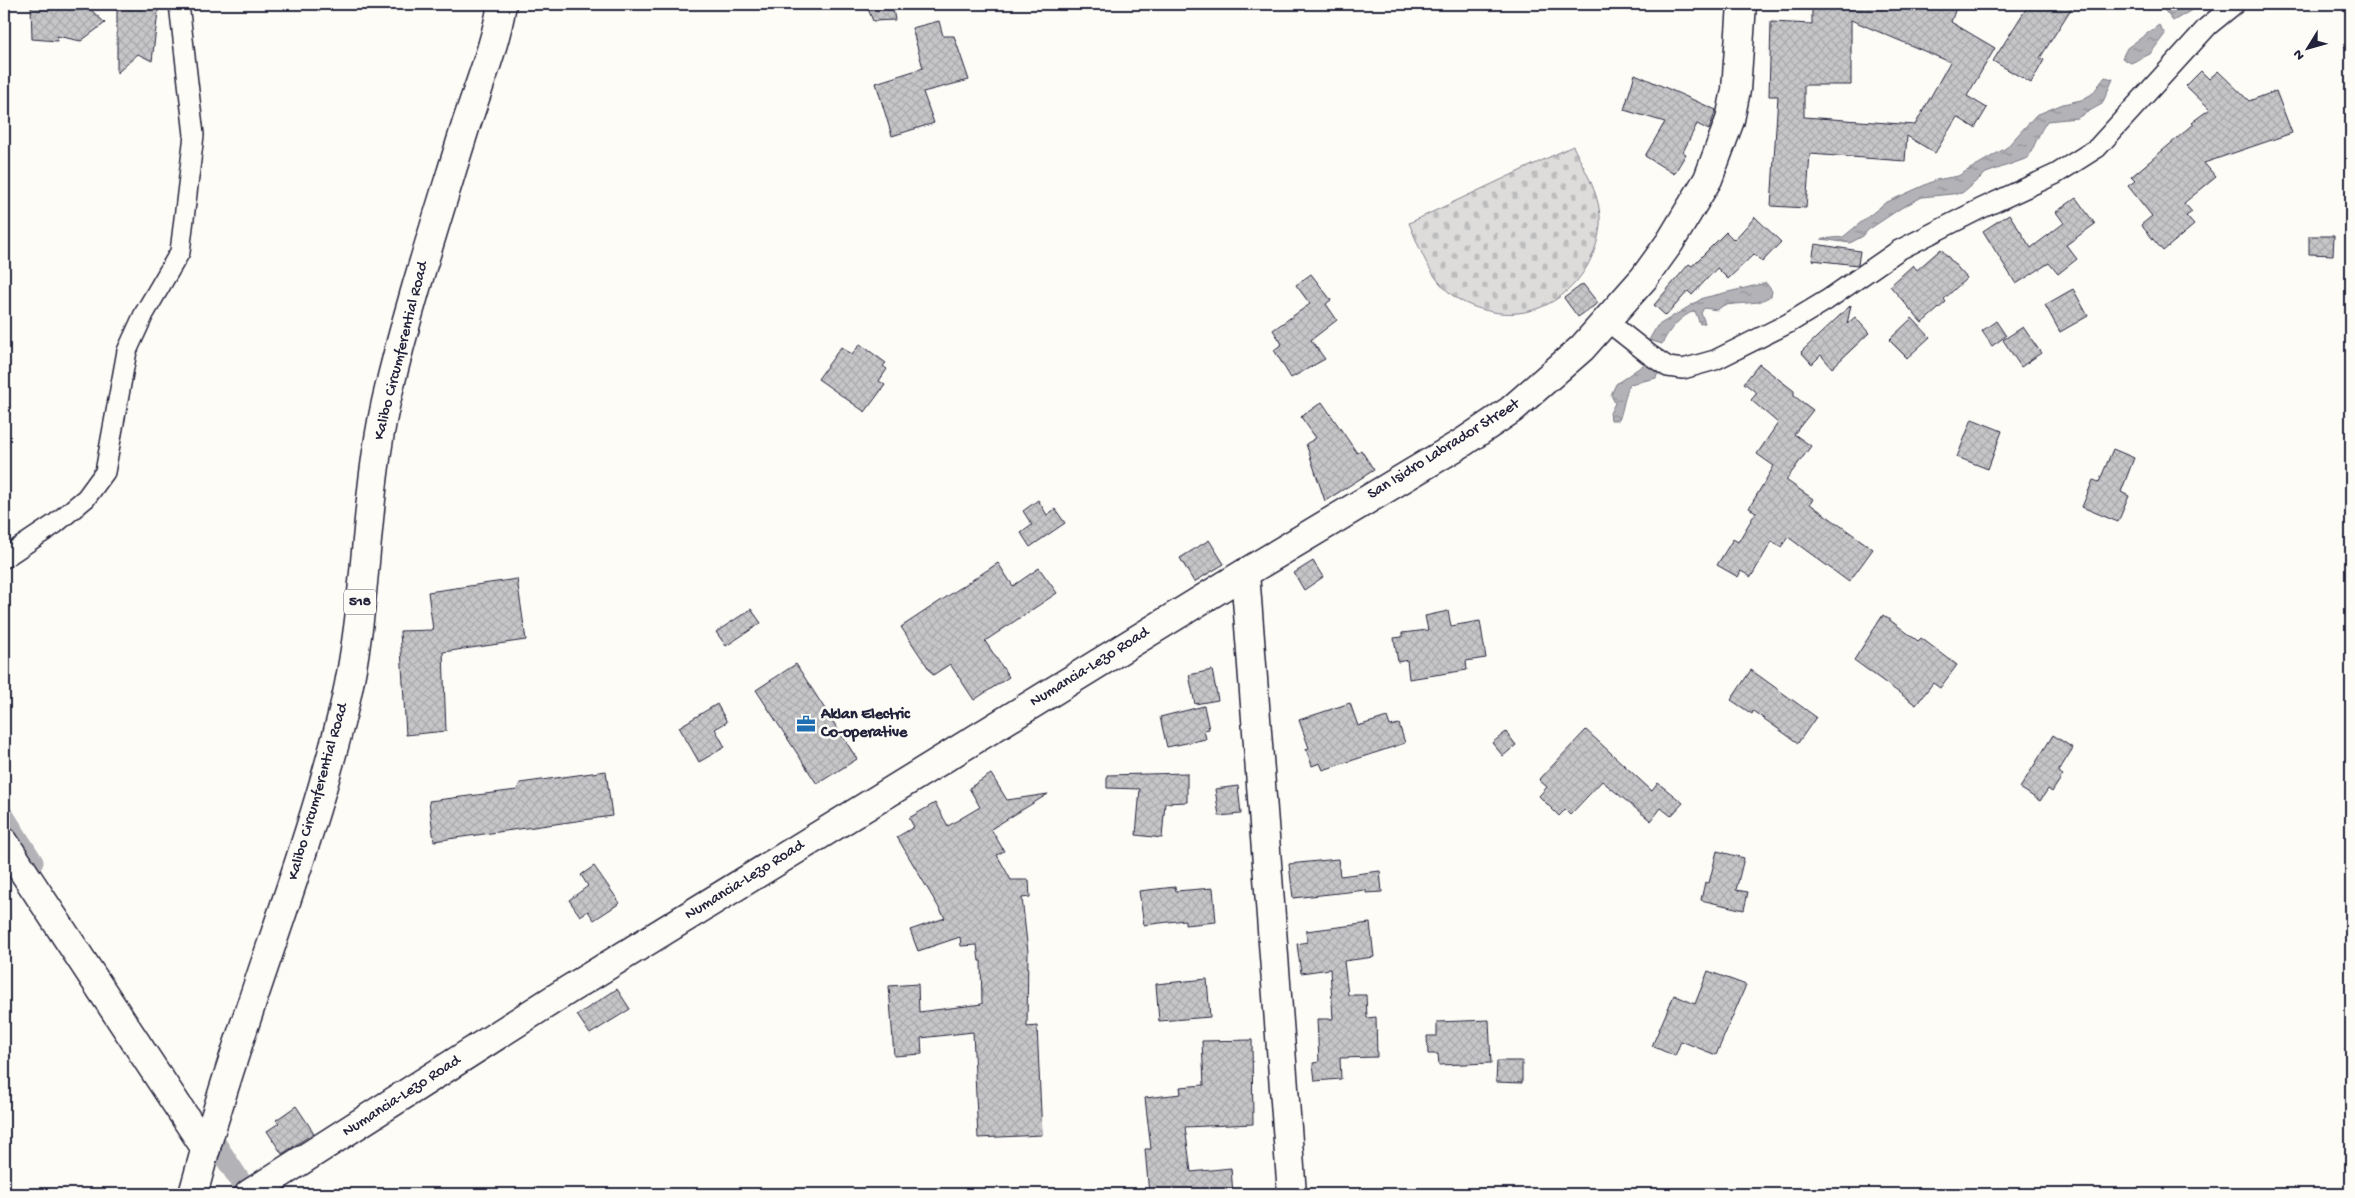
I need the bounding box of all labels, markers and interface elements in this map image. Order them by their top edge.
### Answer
north arrow [2282,22,2332,72]
text: N [2290,46,2309,63]
street label: Kalibo Circumferential Road [371,258,434,442]
street label: San Isidro Labrador Street [1365,395,1525,505]
road number: 518 [344,590,376,614]
street label: Numancia-Lezo Road [1027,623,1154,712]
street label: Kalibo Circumferential Road [285,700,354,883]
place label: Aklan Electric Co-operative [820,706,911,743]
office icon: Aklan Electric Co-operative [795,713,817,735]
street label: Numancia-Lezo Road [682,836,809,925]
street label: Numancia-Lezo Road [339,1051,466,1142]

